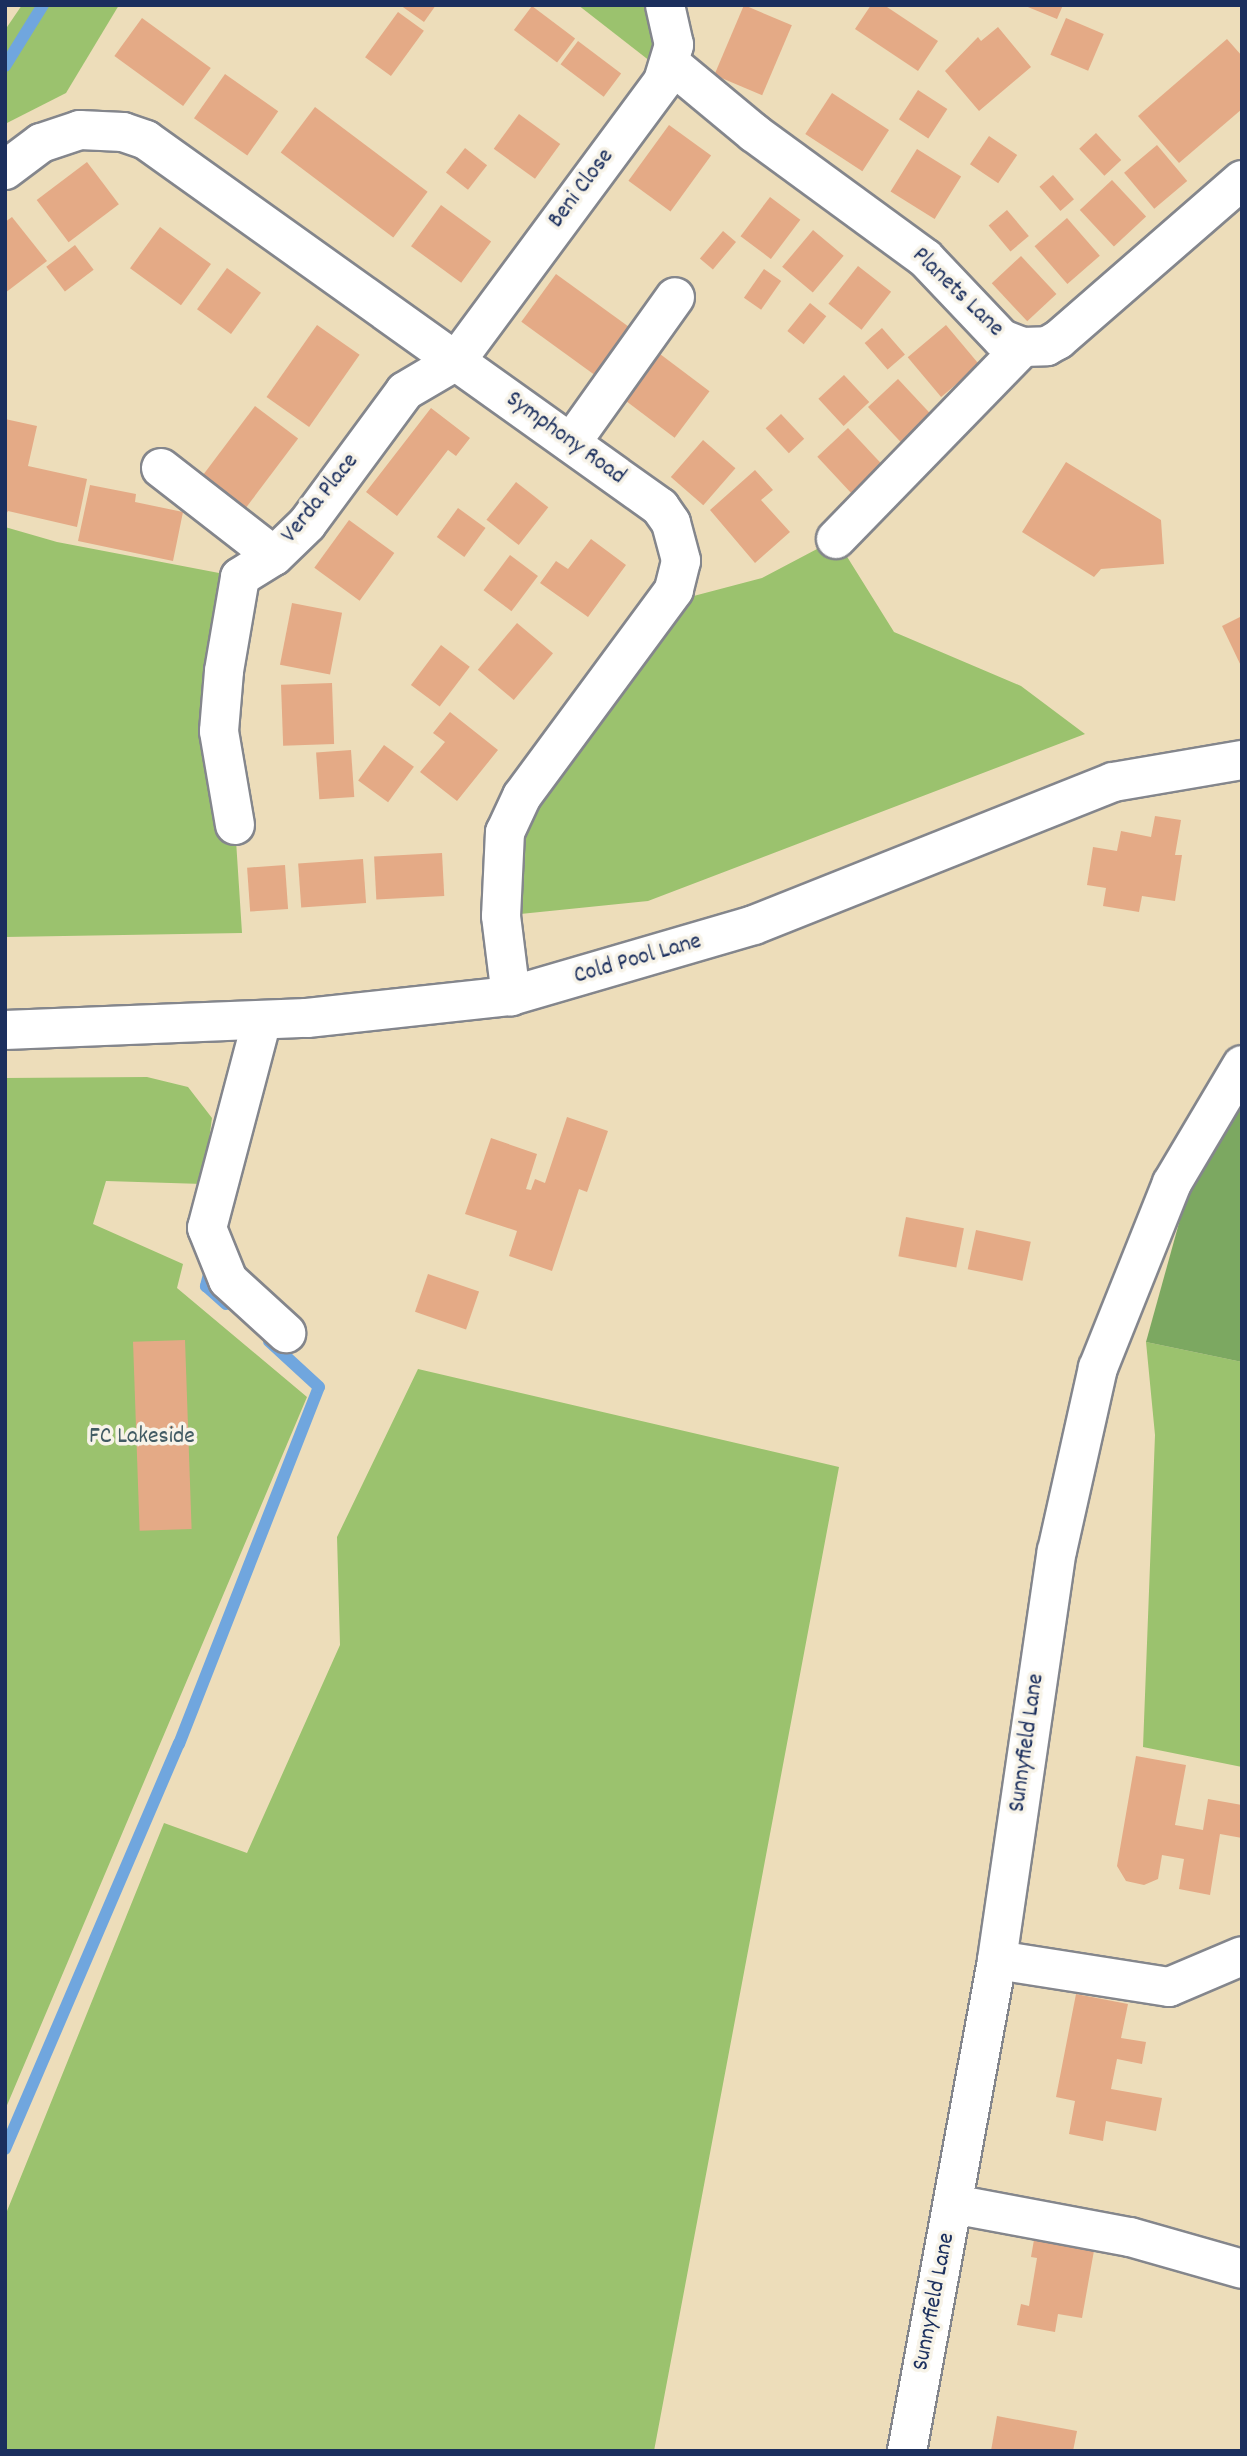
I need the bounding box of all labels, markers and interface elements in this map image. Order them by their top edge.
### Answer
street label: Beni Close [543,144,621,234]
street label: Planets Lane [905,242,1009,344]
street label: Symphony Road [500,386,630,492]
street label: Verda Place [276,448,366,550]
street label: Cold Pool Lane [571,928,705,992]
park label: FC Lakeside [89,1424,195,1452]
street label: Sunnyfield Lane [1004,1672,1052,1814]
street label: Sunnyfield Lane [908,2231,962,2373]

